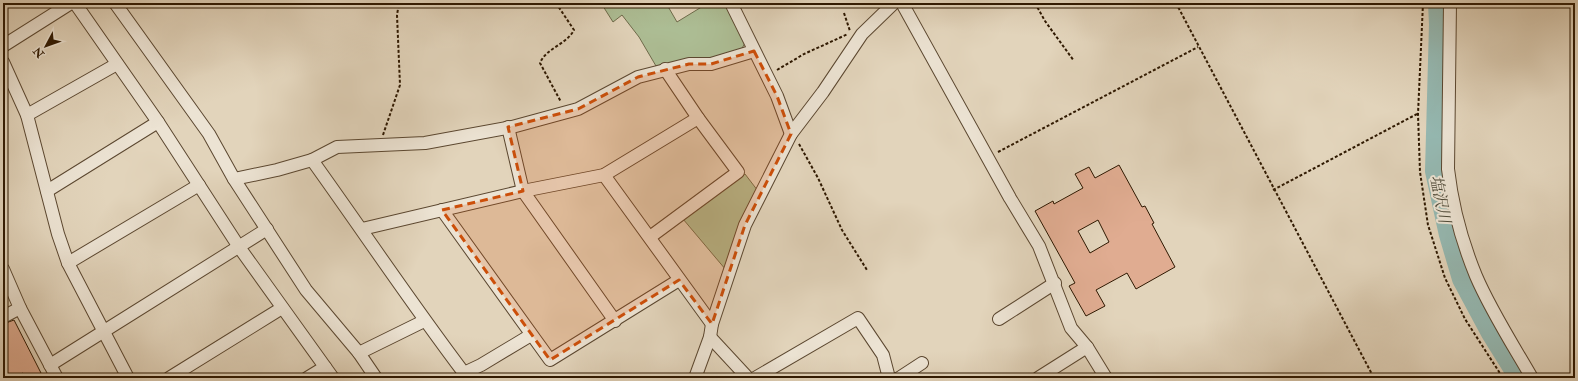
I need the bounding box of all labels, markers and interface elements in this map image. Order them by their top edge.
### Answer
north arrow [26,26,66,66]
text: N [30,43,48,61]
water label: 塩沢川 [1426,174,1455,227]

